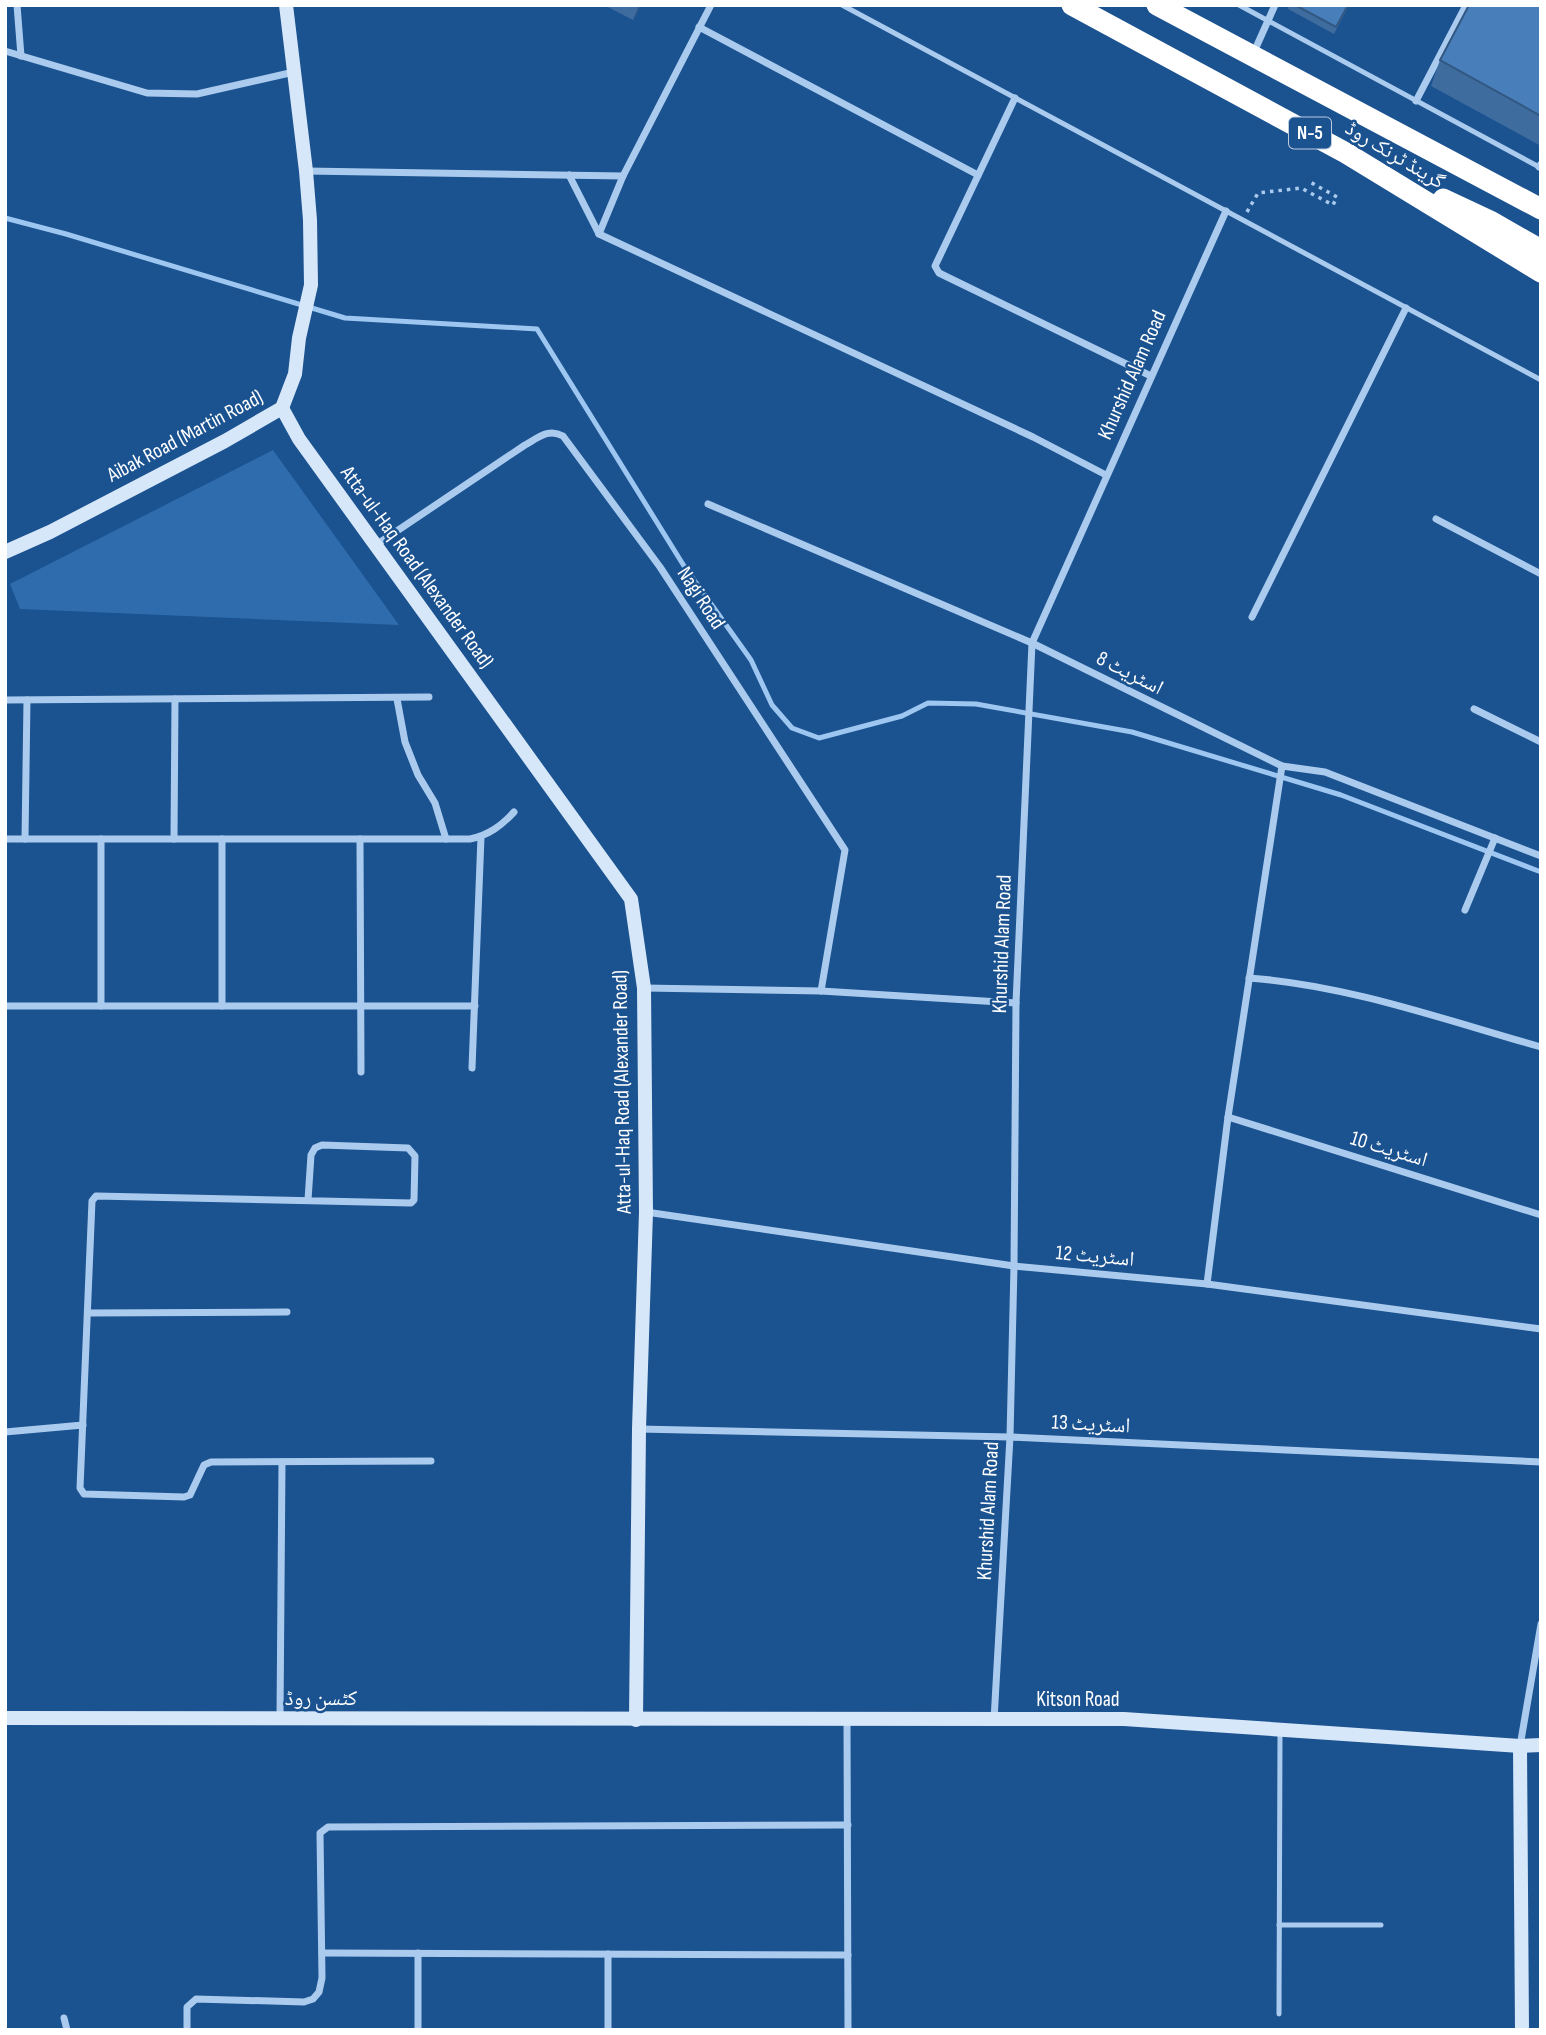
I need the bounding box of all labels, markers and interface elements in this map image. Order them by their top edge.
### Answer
street label: گرینڈ ٹرنک روڈ [1341,116,1449,195]
road number: N-5 [1289,118,1331,148]
street label: Khurshid Alam Road [1092,307,1172,443]
street label: Aibak Road (Martin Road) [102,384,267,488]
street label: Atta-ul-Haq Road (Alexander Road) [335,460,499,673]
street label: Nagi Road [672,562,730,634]
street label: اسٹریٹ 8 [1092,646,1168,700]
street label: Khurshid Alam Road [987,874,1017,1014]
street label: Atta-ul-Haq Road (Alexander Road) [607,970,637,1215]
street label: اسٹریٹ 10 [1347,1125,1431,1173]
street label: اسٹریٹ 12 [1055,1240,1135,1272]
street label: اسٹریٹ 13 [1051,1409,1131,1439]
street label: Khurshid Alam Road [972,1441,1004,1581]
street label: کٹسن روڈ [285,1686,358,1711]
street label: Kitson Road [1036,1687,1120,1712]

